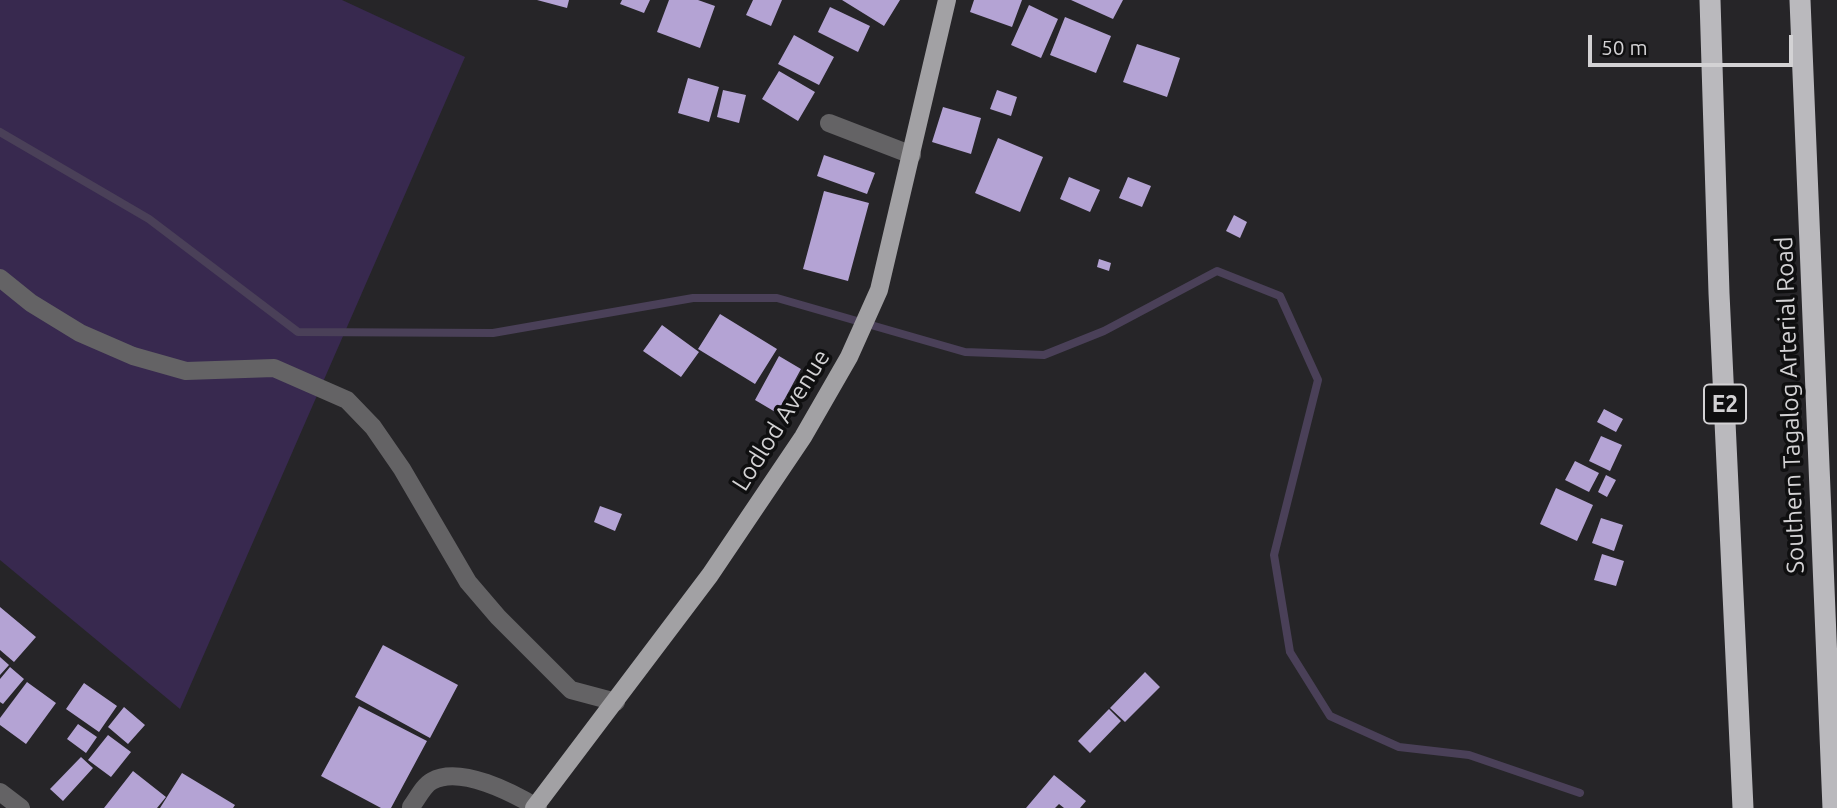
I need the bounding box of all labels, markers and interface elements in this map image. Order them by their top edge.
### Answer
scale bar [1592,21,1797,65]
text: 50 m [1601,35,1648,59]
street label: Southern Tagalog Arterial Road [1770,236,1810,574]
street label: Lodlod Avenue [726,344,836,496]
road number: E2 [1704,384,1746,424]

